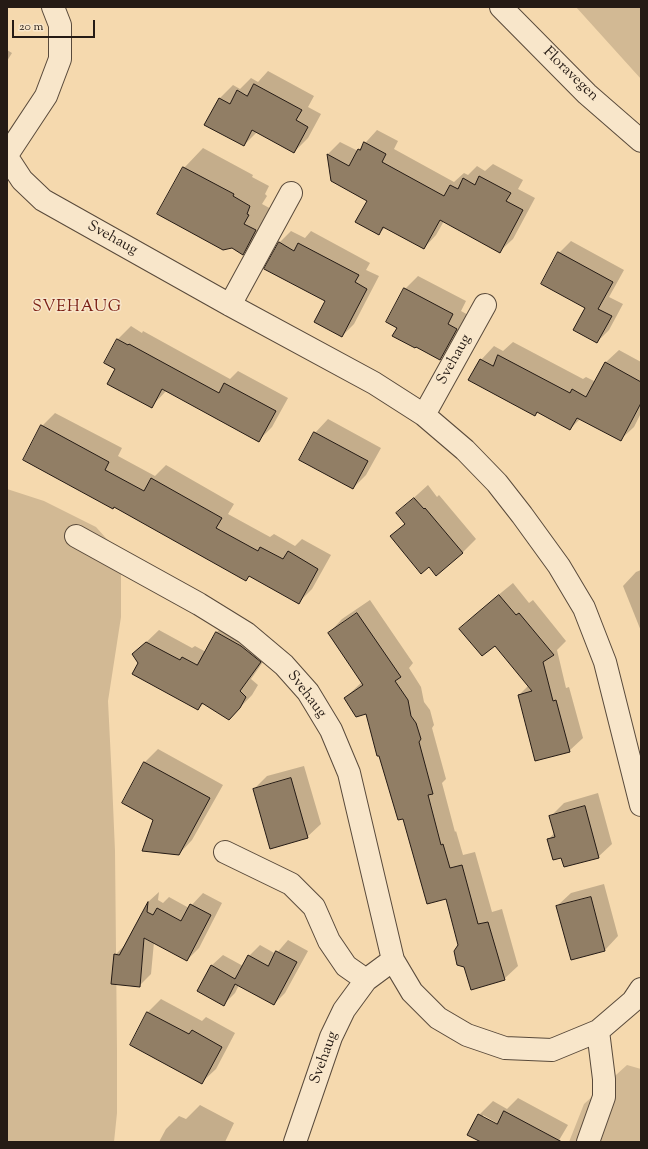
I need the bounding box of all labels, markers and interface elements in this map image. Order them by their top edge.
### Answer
scale bar [14,12,97,38]
text: 20 m [19,18,43,36]
street label: Floravegen [538,44,602,106]
street label: Svehaug [84,218,140,260]
district label: SVEHAUG [32,298,122,318]
street label: Svehaug [434,332,476,388]
street label: Svehaug [282,668,330,722]
street label: Svehaug [307,1029,343,1087]

